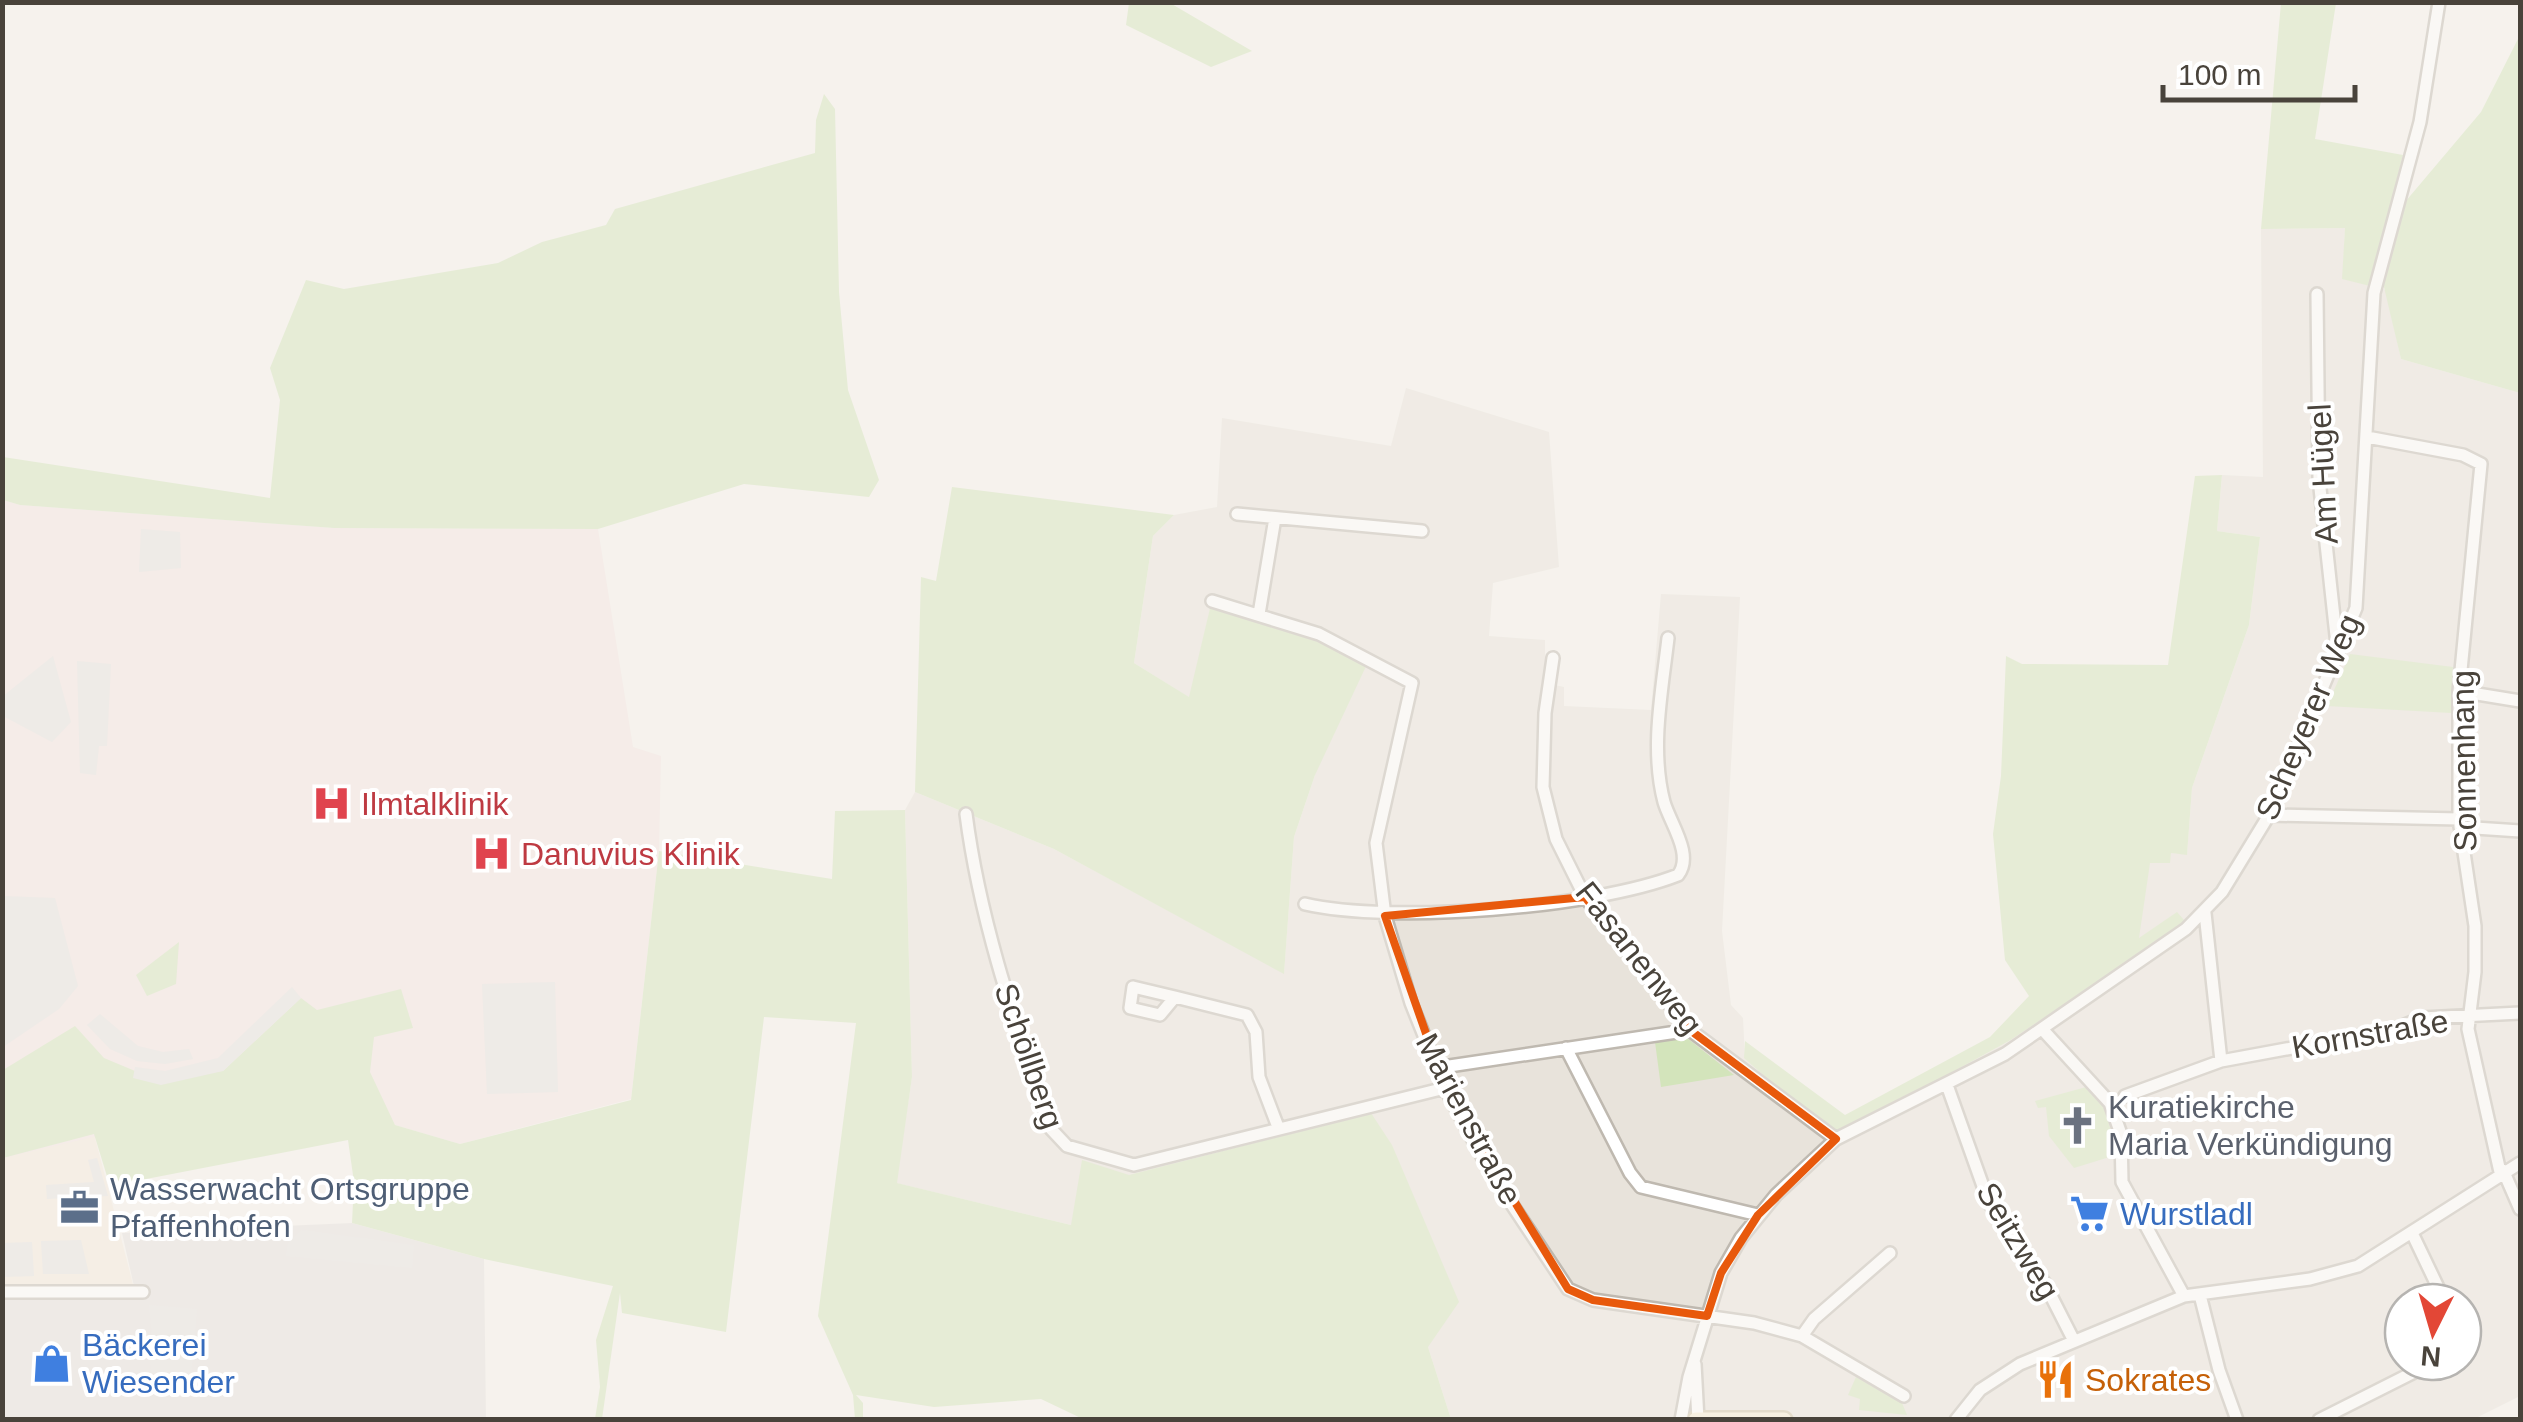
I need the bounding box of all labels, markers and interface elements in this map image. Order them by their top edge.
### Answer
scale bar [2163,40,2356,102]
text: 100 m [2178,58,2261,91]
street label: Am Hügel [2301,403,2345,545]
street label: Scheyerer Weg [2248,609,2368,825]
street label: Sonnenhang [2444,670,2484,852]
hospital icon: Ilmtalklinik [310,783,352,825]
place label: Ilmtalklinik [361,786,510,822]
hospital icon: Danuvius Klinik [470,833,512,875]
place label: Danuvius Klinik [521,836,741,872]
street label: Fasanenweg [1568,875,1710,1041]
street label: Schöllberg [987,979,1071,1133]
street label: Kornstraße [2289,1003,2451,1065]
street label: Marienstraße [1409,1027,1529,1211]
place label: Kuratiekirche Maria Verkündigung [2108,1089,2393,1162]
church icon: Kuratiekirche Maria Verkündigung [2057,1104,2099,1146]
place label: Wasserwacht Ortsgruppe Pfaffenhofen [110,1171,470,1244]
street label: Seitzweg [1969,1176,2067,1306]
office icon: Wasserwacht Ortsgruppe Pfaffenhofen [59,1186,101,1228]
supermarket icon: Wurstladl [2069,1193,2111,1235]
place label: Wurstladl [2120,1196,2253,1232]
north arrow [2383,1282,2483,1382]
place label: Bäckerei Wiesender [82,1327,235,1400]
text: N [2419,1340,2442,1373]
shop icon: Bäckerei Wiesender [31,1342,73,1384]
restaurant icon: Sokrates [2034,1359,2076,1401]
place label: Sokrates [2085,1362,2211,1398]

